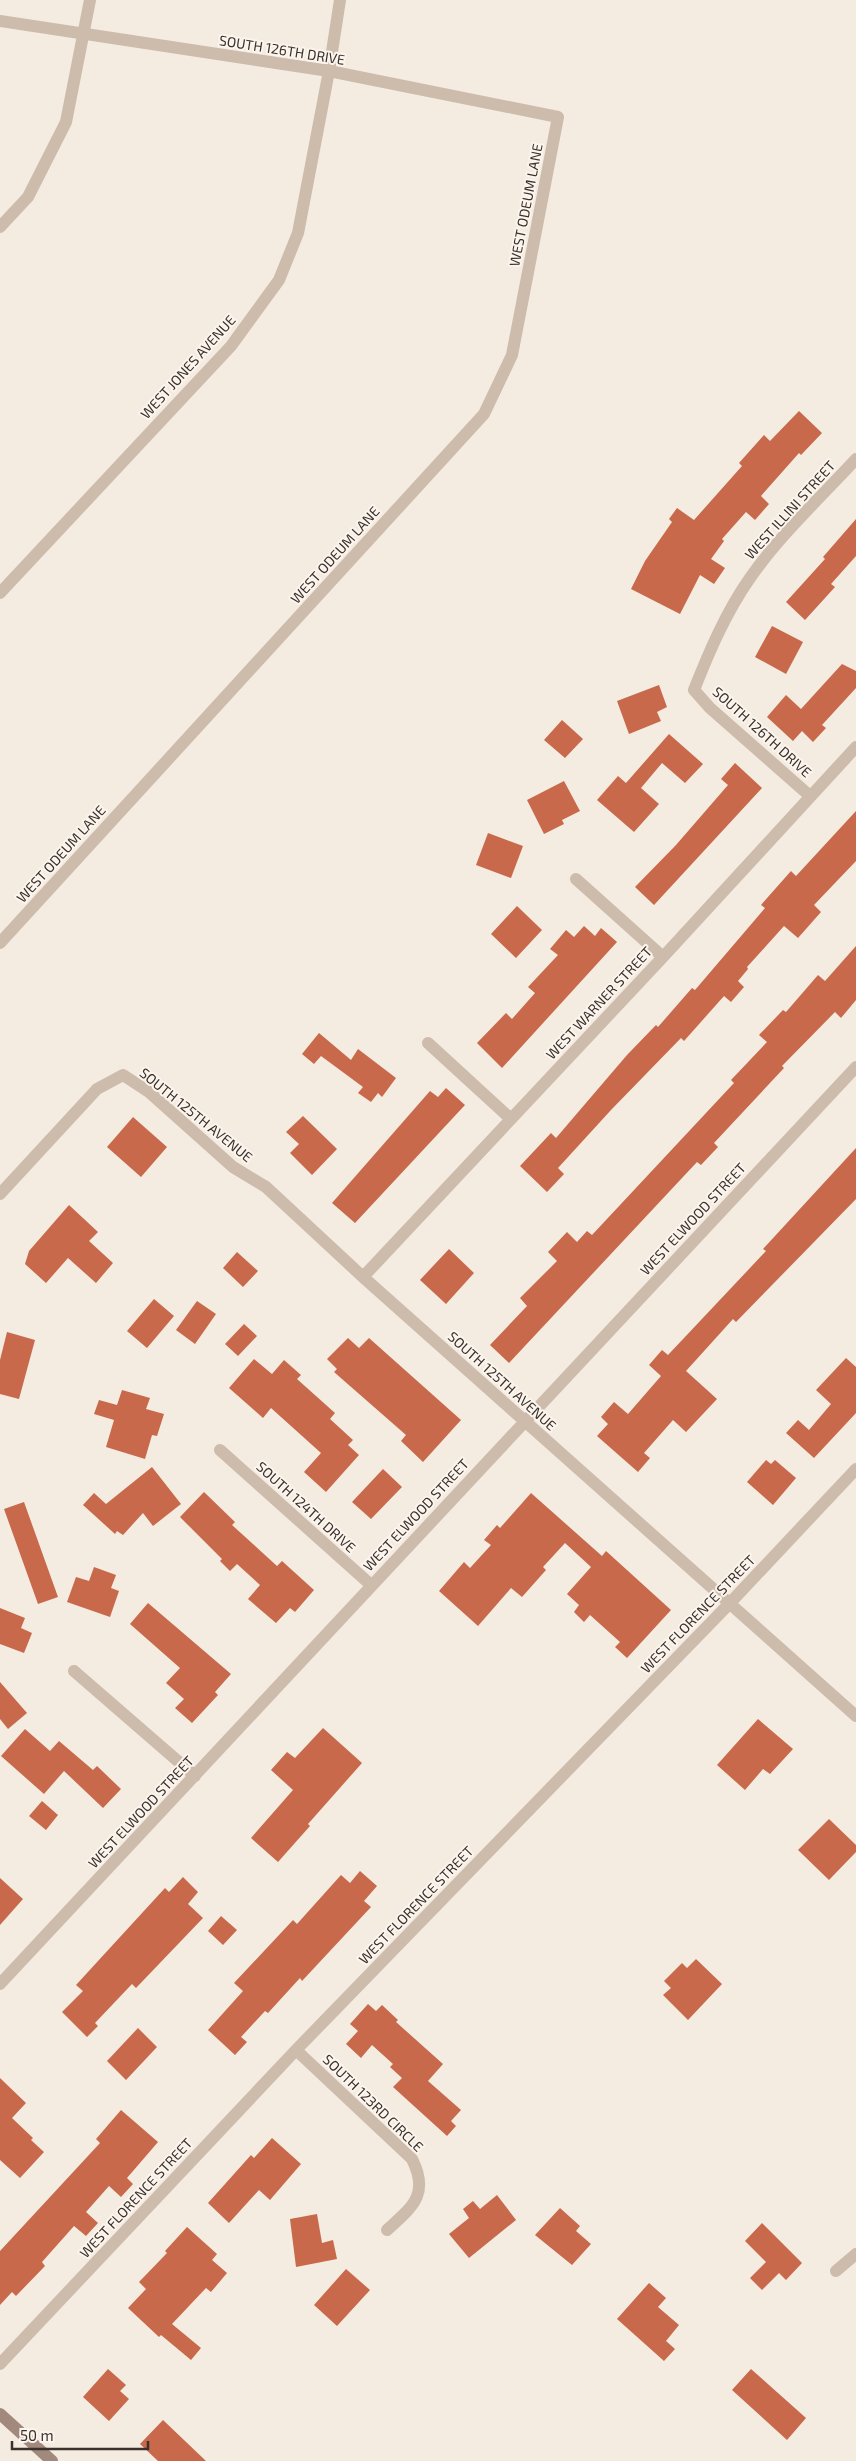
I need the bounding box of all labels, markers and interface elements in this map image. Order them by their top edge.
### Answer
street label: SOUTH 126TH DRIVE [218,31,346,68]
street label: WEST ODEUM LANE [505,142,546,268]
street label: WEST JONES AVENUE [137,311,239,422]
street label: WEST ILLINI STREET [741,457,838,562]
street label: WEST ODEUM LANE [287,503,383,607]
street label: SOUTH 126TH DRIVE [709,683,815,781]
street label: WEST ODEUM LANE [13,802,109,906]
street label: WEST WARNER STREET [542,943,655,1063]
street label: SOUTH 125TH AVENUE [137,1064,256,1165]
street label: WEST ELWOOD STREET [636,1159,749,1278]
street label: SOUTH 125TH AVENUE [445,1327,560,1434]
street label: WEST ELWOOD STREET [359,1455,472,1574]
street label: SOUTH 124TH DRIVE [253,1458,360,1556]
street label: WEST FLORENCE STREET [637,1551,758,1676]
street label: WEST ELWOOD STREET [84,1752,197,1871]
street label: WEST FLORENCE STREET [355,1842,476,1967]
street label: SOUTH 123RD CIRCLE [320,2050,427,2155]
street label: WEST FLORENCE STREET [76,2134,196,2261]
scale bar [12,2418,149,2450]
text: 50 m [20,2426,54,2444]

